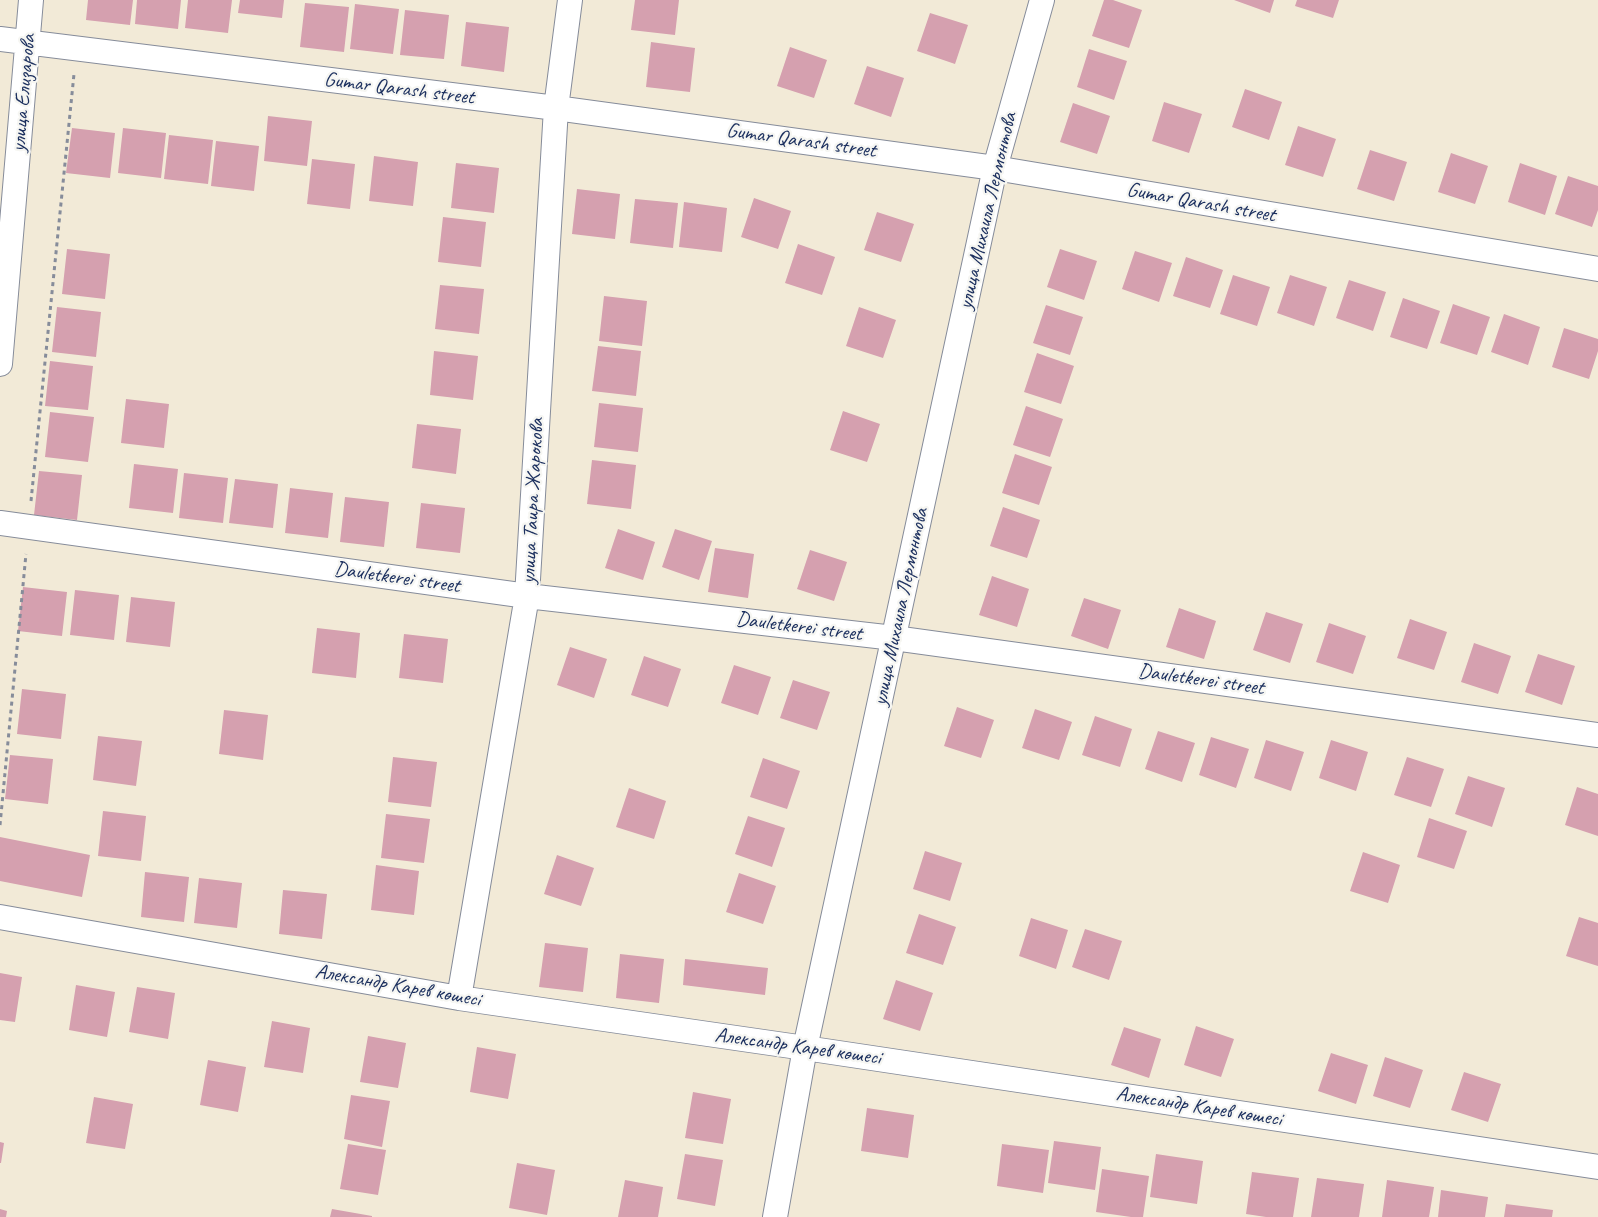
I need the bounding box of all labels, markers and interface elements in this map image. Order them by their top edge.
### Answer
street label: улица Елизарова [6,33,42,153]
street label: Gumar Qarash street [323,67,475,111]
street label: улица Михаила Лермонтова [953,110,1023,312]
street label: Gumar Qarash street [725,118,877,164]
street label: Gumar Qarash street [1125,178,1277,228]
street label: улица Таира Жарокова [516,418,550,584]
street label: улица Михаила Лермонтова [868,506,934,708]
street label: Dauletkerei street [333,557,461,599]
street label: Dauletkerei street [735,607,863,647]
street label: Dauletkerei street [1137,659,1265,701]
street label: Александр Карев көшесі [313,959,483,1013]
street label: Александр Карев көшесі [713,1023,883,1071]
street label: Александр Карев көшесі [1114,1081,1284,1133]

